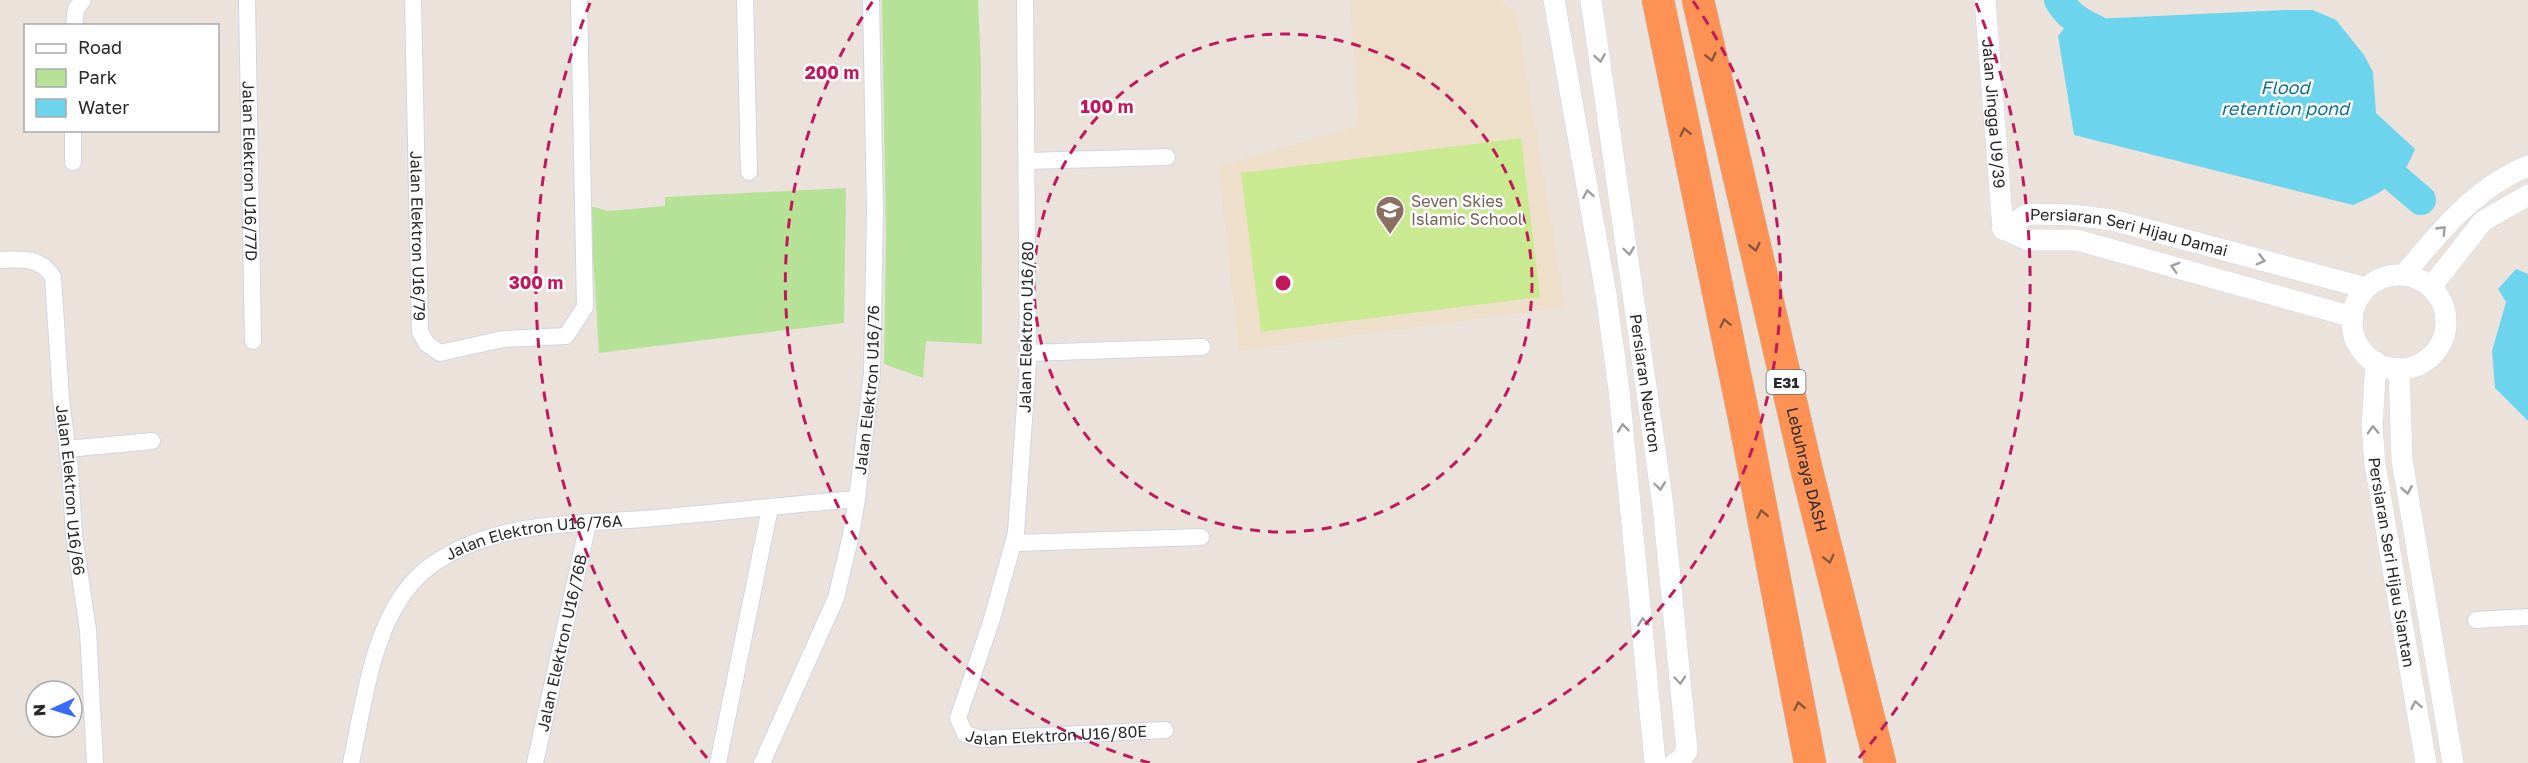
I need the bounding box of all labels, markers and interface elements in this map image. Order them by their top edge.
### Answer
legend [24,24,219,132]
text: Road [78,36,122,58]
street label: Jalan Jingga U9/39 [1978,38,2010,189]
one-way arrow [1704,52,1717,62]
one-way arrow [1594,53,1606,62]
text: 200 m [805,61,859,83]
text: Park [78,66,117,88]
water label: Flood retention pond [2221,76,2351,119]
street label: Jalan Elektron U16/77D [238,81,262,261]
text: 100 m [1081,95,1133,117]
text: Water [78,96,129,118]
one-way arrow [1679,127,1692,137]
street label: Jalan Elektron U16/79 [406,151,430,321]
one-way arrow [1582,189,1594,199]
place label: Seven Skies Islamic School [1411,191,1523,229]
school or university icon: Seven Skies Islamic School [1374,194,1406,236]
street label: Persiaran Seri Hijau Damai [2030,204,2230,261]
one-way arrow [2435,227,2446,237]
street label: Jalan Elektron U16/80 [1015,241,1037,413]
one-way arrow [1748,242,1761,252]
one-way arrow [1622,246,1634,255]
one-way arrow [2256,253,2266,266]
one-way arrow [2170,262,2181,274]
text: 300 m [509,271,563,293]
centre of rings [1273,273,1293,293]
street label: Jalan Elektron U16/76 [850,305,883,476]
street label: Persiaran Neutron [1626,313,1665,454]
one-way arrow [1719,318,1732,328]
road number: E31 [1766,370,1806,394]
street label: Jalan Elektron U16/66 [52,403,90,577]
street label: Lebuhraya DASH [1783,405,1832,534]
one-way arrow [1617,424,1630,433]
one-way arrow [2366,425,2379,434]
street label: Persiaran Seri Hijau Siantan [2365,457,2420,669]
one-way arrow [1654,481,1666,490]
one-way arrow [2401,485,2413,495]
one-way arrow [1756,509,1769,519]
street label: Jalan Elektron U16/76A [442,510,623,564]
street label: Jalan Elektron U16/76B [532,552,591,733]
one-way arrow [1821,554,1834,564]
one-way arrow [1637,618,1650,627]
one-way arrow [1673,675,1686,684]
north arrow [24,679,84,739]
one-way arrow [1793,701,1806,711]
one-way arrow [2410,701,2423,711]
text: N [29,703,49,717]
street label: Jalan Elektron U16/80E [963,721,1148,749]

